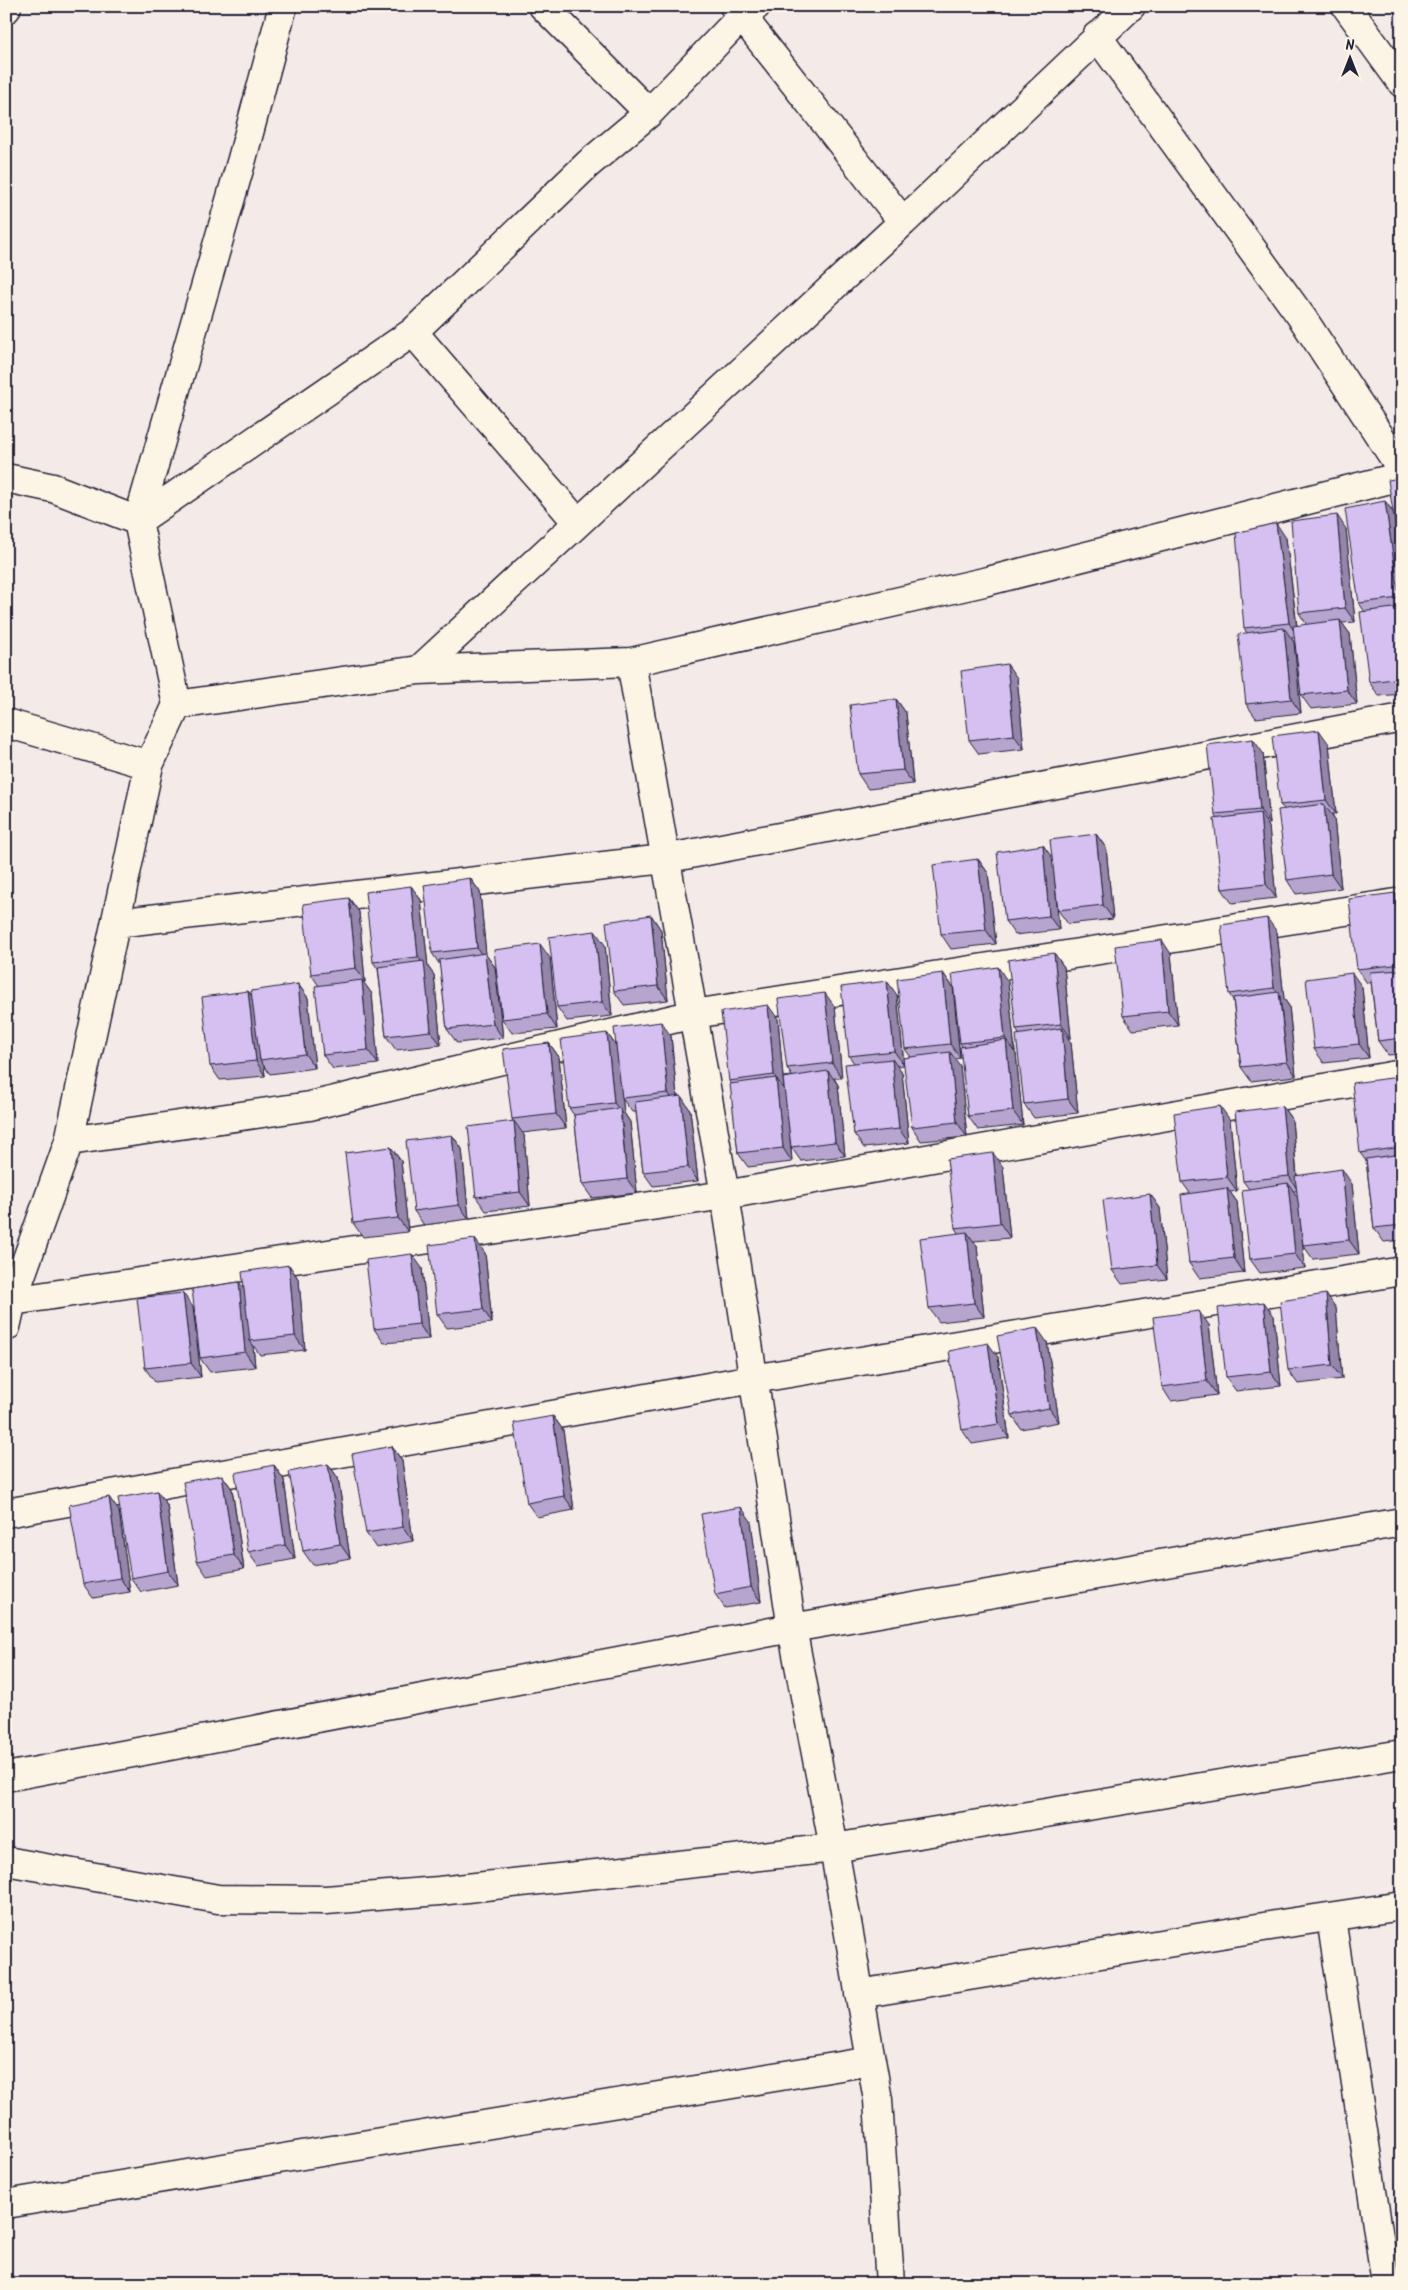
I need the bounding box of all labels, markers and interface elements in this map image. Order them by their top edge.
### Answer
north arrow [1326,32,1376,82]
text: N [1346,35,1355,57]

